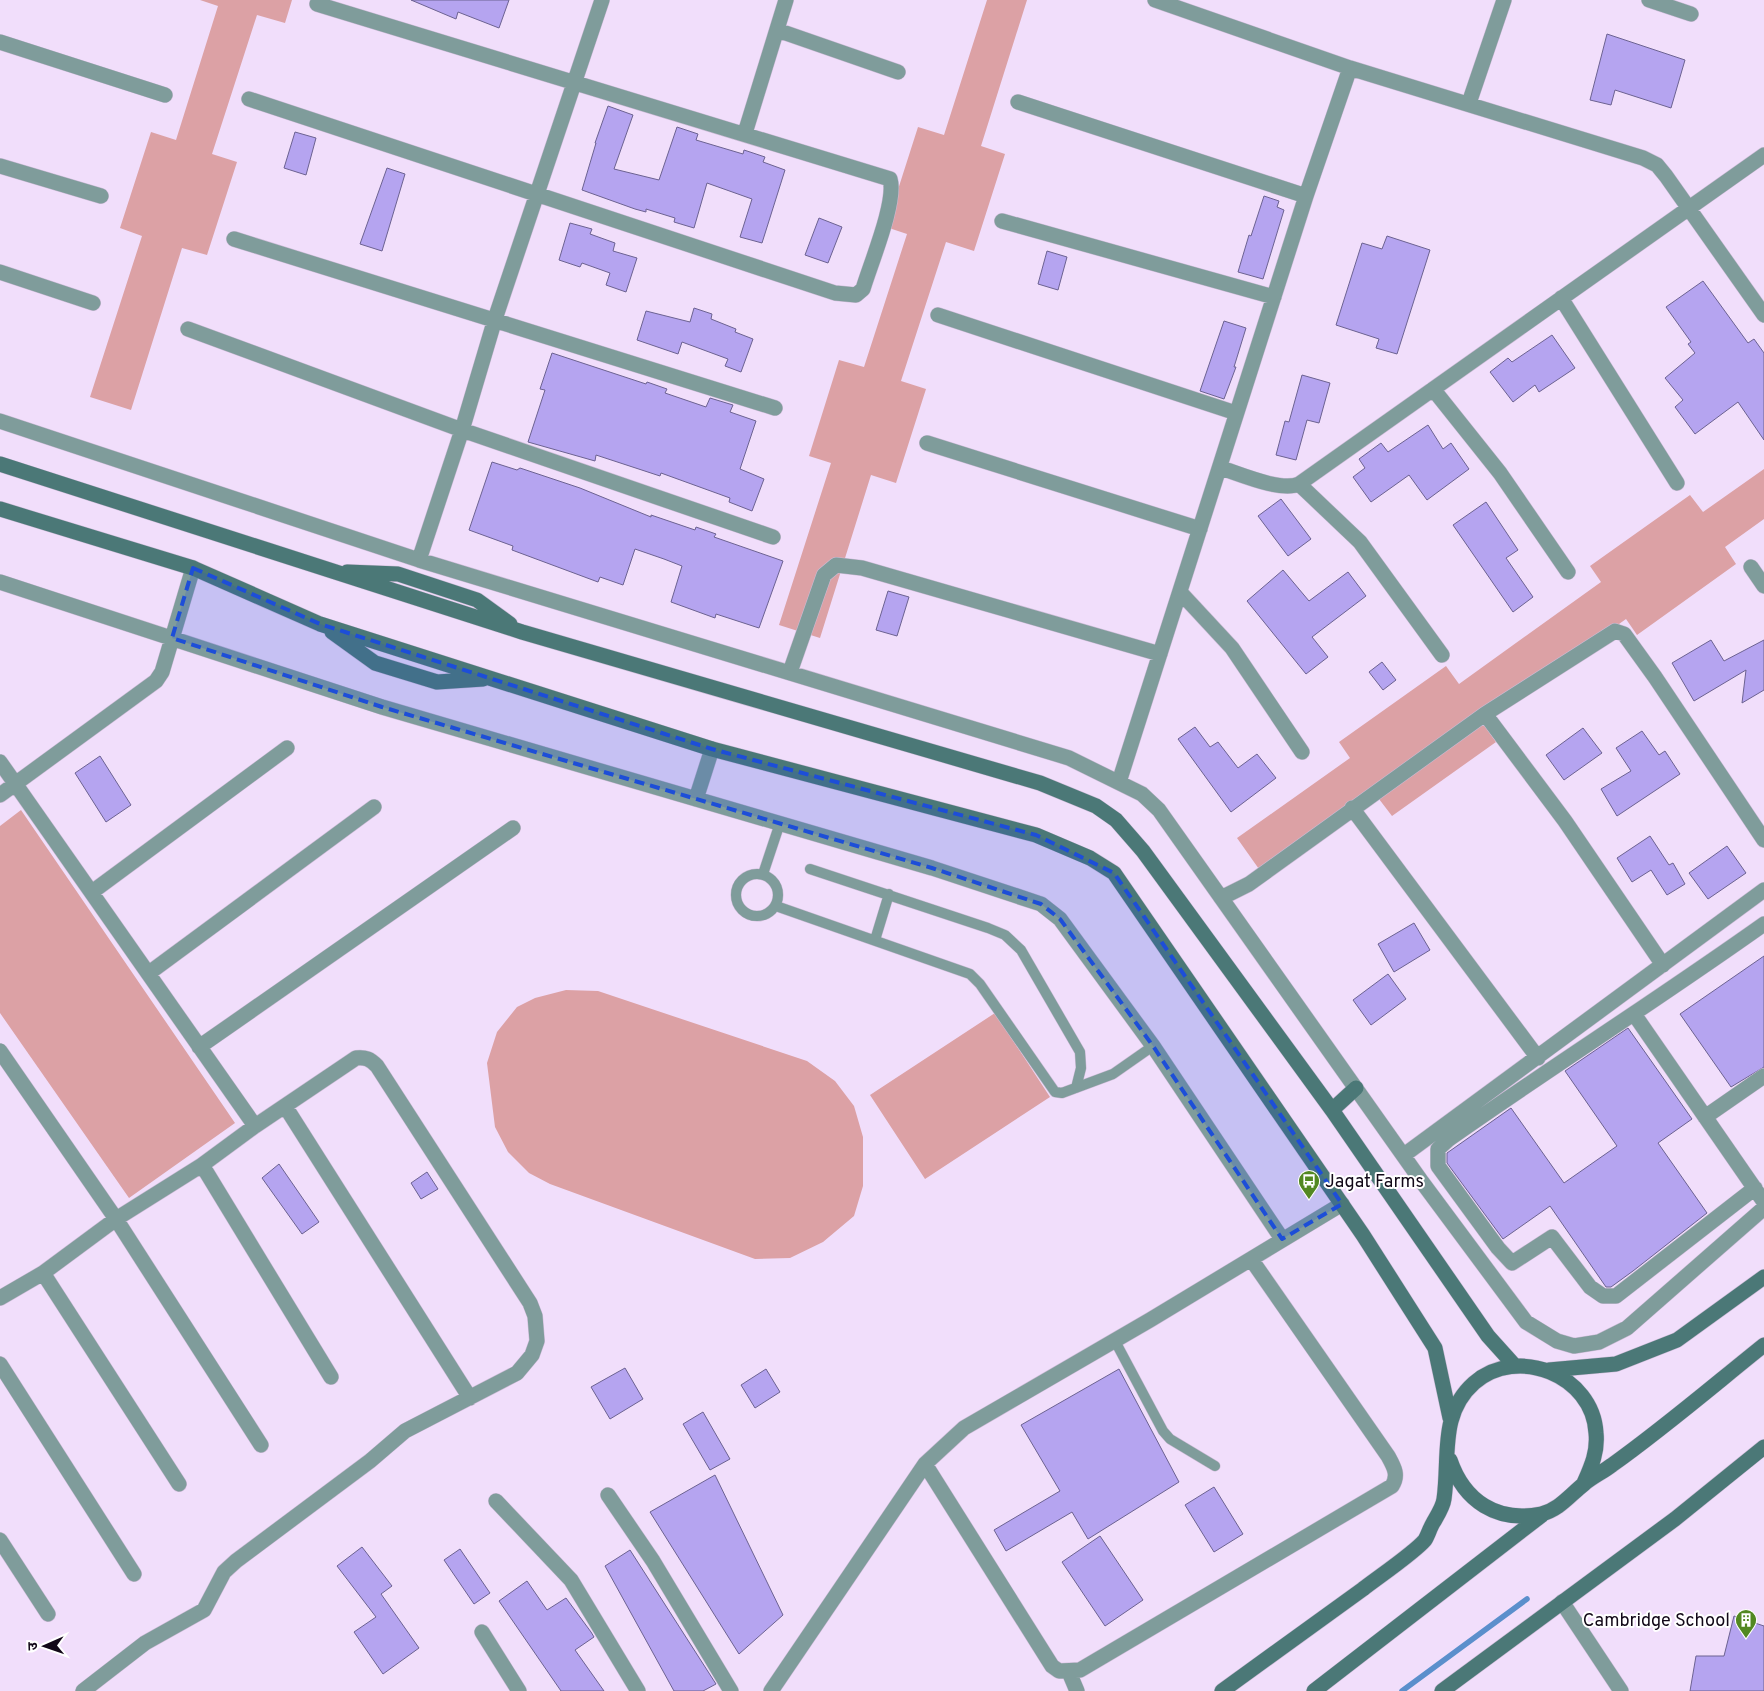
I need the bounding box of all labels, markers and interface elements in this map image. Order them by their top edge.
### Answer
bus stop icon: Jagat Farms [1297,1169,1321,1200]
place label: Jagat Farms [1325,1171,1424,1194]
building icon: Cambridge School [1734,1608,1758,1639]
place label: Cambridge School [1583,1610,1730,1633]
north arrow [20,1621,70,1671]
text: उ [25,1641,42,1651]

